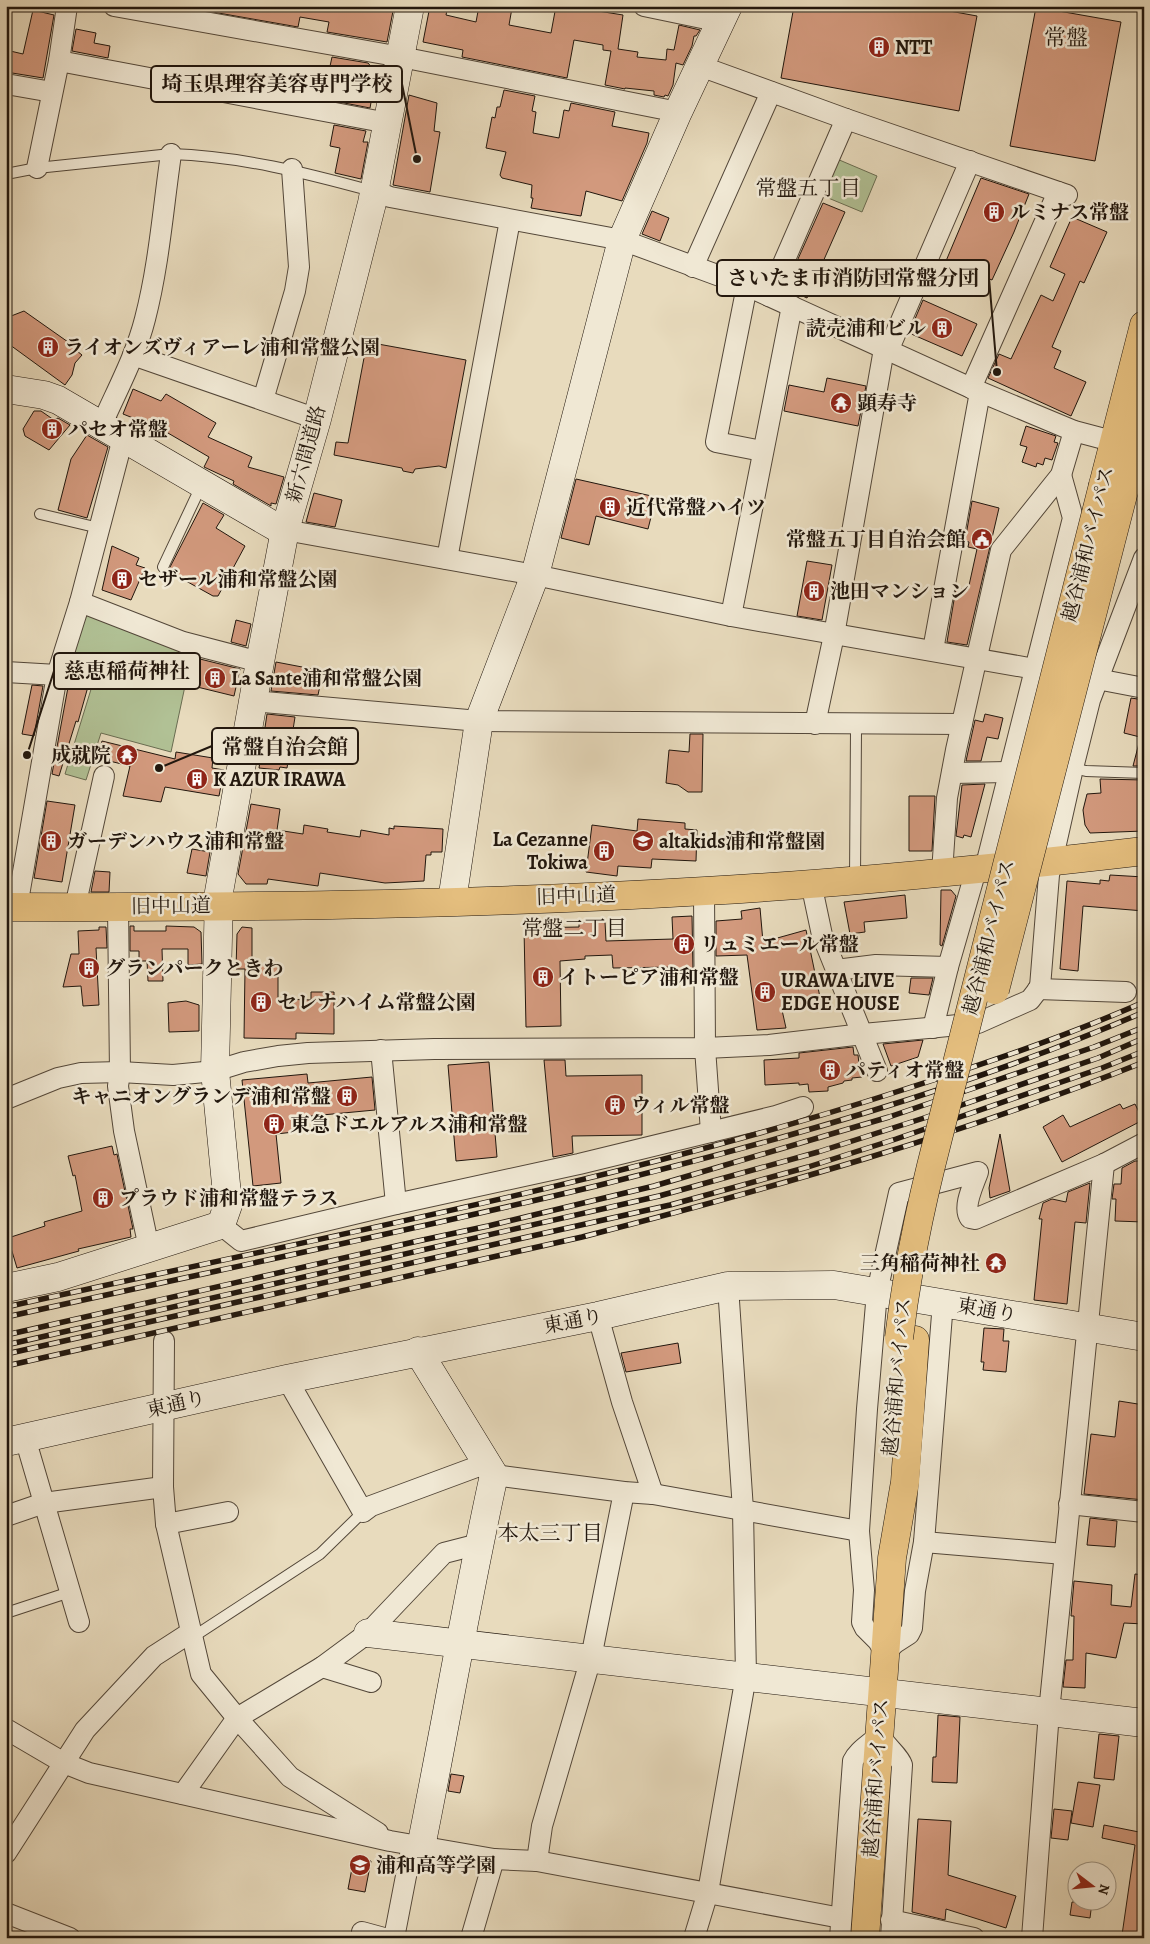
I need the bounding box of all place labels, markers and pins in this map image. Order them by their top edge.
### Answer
place label: NTT [895,34,933,61]
building icon: NTT [867,35,891,59]
callout: 埼玉県理容美容専門学校 [151,66,402,102]
place label: ルミナス常盤 [1010,199,1129,226]
building icon: ルミナス常盤 [982,200,1006,224]
callout: さいたま市消防団常盤分団 [717,260,989,296]
place label: 読売浦和ビル [806,315,926,342]
building icon: 読売浦和ビル [930,316,954,340]
place label: ライオンズヴィアーレ浦和常盤公園 [64,334,380,361]
building icon: ライオンズヴィアーレ浦和常盤公園 [36,335,60,359]
place label: 顕寿寺 [857,390,917,417]
temple icon: 顕寿寺 [829,391,853,415]
place label: パセオ常盤 [68,416,168,443]
building icon: パセオ常盤 [40,417,64,441]
place label: 近代常盤ハイツ [626,494,766,521]
building icon: 近代常盤ハイツ [598,495,622,519]
place label: 常盤五丁目自治会館 [786,526,966,553]
public building icon: 常盤五丁目自治会館 [970,527,994,551]
place label: セザール浦和常盤公園 [138,566,338,593]
building icon: セザール浦和常盤公園 [110,567,134,591]
place label: 池田マンション [830,578,969,605]
building icon: 池田マンション [802,579,826,603]
callout: 慈恵稲荷神社 [54,653,200,689]
place label: La Sante浦和常盤公園 [231,665,422,692]
building icon: La Sante浦和常盤公園 [203,666,227,690]
callout: 常盤自治会館 [212,728,358,764]
place label: 成就院 [51,742,111,769]
temple icon: 成就院 [115,743,139,767]
place label: K AZUR IRAWA [213,766,346,793]
building icon: K AZUR IRAWA [185,767,209,791]
place label: La Cezanne Tokiwa [492,826,588,876]
place label: ガーデンハウス浦和常盤 [67,828,285,855]
place label: altakids浦和常盤園 [659,828,825,855]
building icon: ガーデンハウス浦和常盤 [39,829,63,853]
school or university icon: altakids浦和常盤園 [631,829,655,853]
building icon: La Cezanne Tokiwa [592,839,616,863]
place label: リュミエール常盤 [700,931,859,958]
building icon: リュミエール常盤 [672,932,696,956]
place label: グランパークときわ [105,955,284,982]
building icon: グランパークときわ [77,956,101,980]
place label: イトーピア浦和常盤 [559,964,739,991]
building icon: イトーピア浦和常盤 [531,965,555,989]
place label: URAWA LIVE EDGE HOUSE [781,967,900,1017]
building icon: URAWA LIVE EDGE HOUSE [753,980,777,1004]
place label: セレナハイム常盤公園 [277,989,476,1016]
building icon: セレナハイム常盤公園 [249,990,273,1014]
place label: パティオ常盤 [846,1057,964,1084]
building icon: パティオ常盤 [818,1058,842,1082]
place label: キャニオングランデ浦和常盤 [71,1083,331,1110]
building icon: キャニオングランデ浦和常盤 [335,1084,359,1108]
place label: ウィル常盤 [631,1092,730,1119]
building icon: ウィル常盤 [603,1093,627,1117]
place label: 東急ドエルアルス浦和常盤 [290,1111,528,1138]
building icon: 東急ドエルアルス浦和常盤 [262,1112,286,1136]
place label: プラウド浦和常盤テラス [119,1185,338,1212]
building icon: プラウド浦和常盤テラス [91,1186,115,1210]
place label: 三角稲荷神社 [860,1250,980,1277]
temple icon: 三角稲荷神社 [984,1251,1008,1275]
place label: 浦和高等学園 [376,1852,496,1879]
school or university icon: 浦和高等学園 [348,1853,372,1877]

